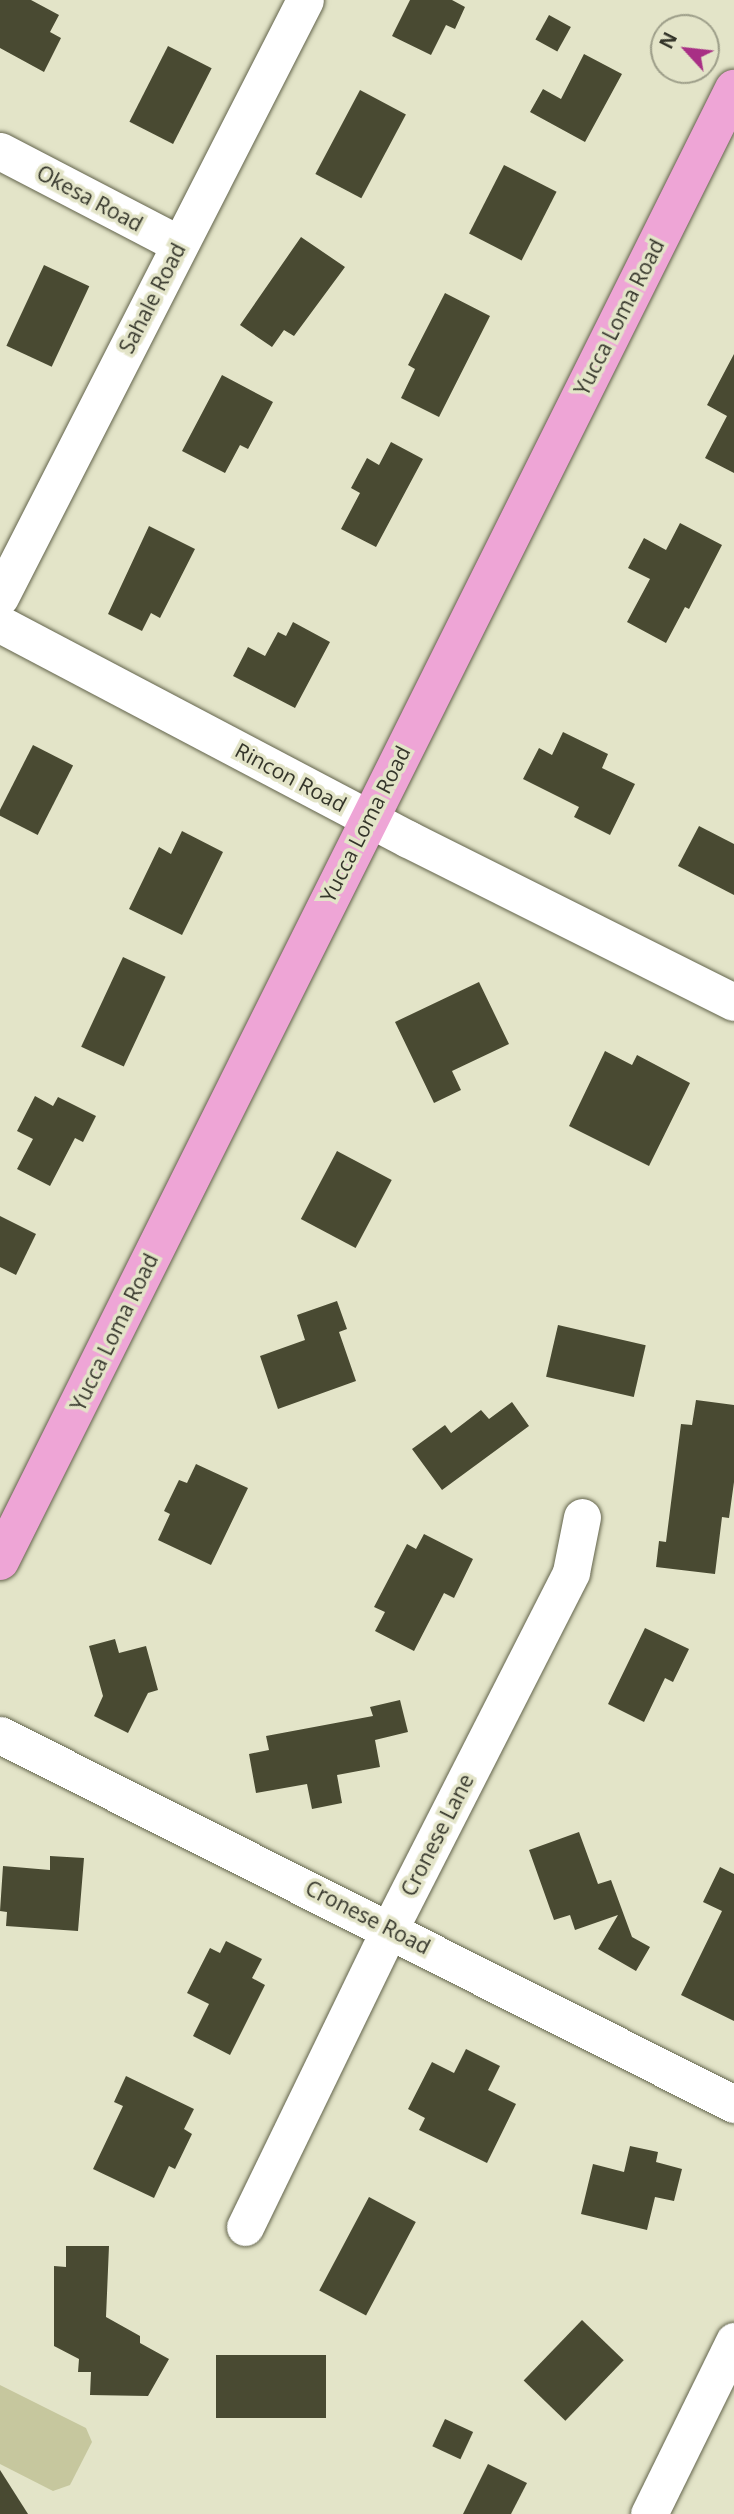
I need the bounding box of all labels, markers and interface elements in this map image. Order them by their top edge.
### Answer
north arrow [650,14,720,84]
text: N [653,28,683,53]
street label: Okesa Road [33,160,147,236]
street label: Yucca Loma Road [569,235,669,399]
street label: Sahale Road [113,239,191,357]
street label: Rincon Road [231,737,351,817]
street label: Yucca Loma Road [315,742,415,906]
street label: Yucca Loma Road [65,1249,163,1415]
street label: Cronese Lane [395,1770,479,1900]
street label: Cronese Road [301,1875,435,1959]

